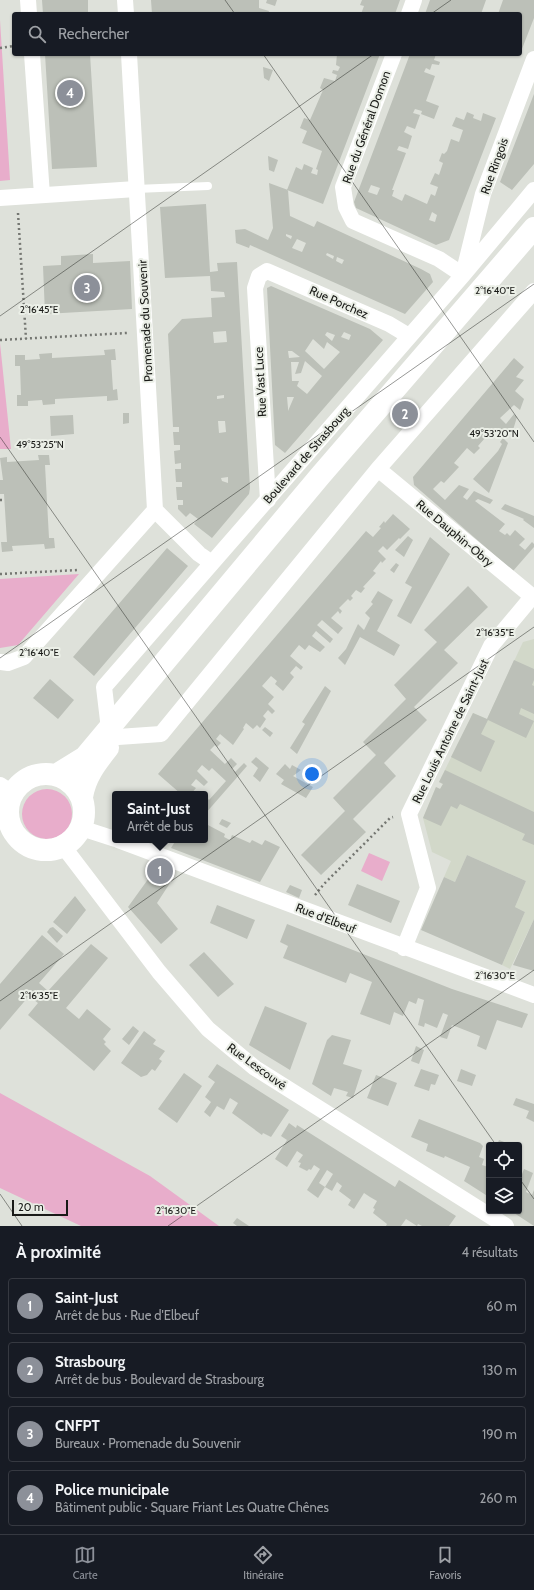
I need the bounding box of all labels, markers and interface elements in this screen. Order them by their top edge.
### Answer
search box [12,12,522,56]
icon: search [26,23,48,45]
text: Rechercher [58,25,129,43]
street label: Rue du Général Domon [339,68,393,185]
pin: 4 [57,78,83,108]
street label: Rue Ringois [477,136,511,196]
street label: Promenade du Souvenir [134,259,156,382]
pin: 3 [74,273,100,303]
street label: Rue Porchez [307,282,371,322]
text: 2°16'40"E [475,284,516,297]
text: 2°16'45"E [20,303,59,316]
street label: Rue Vast Luce [251,347,269,417]
pin: 2 [392,399,418,429]
street label: Boulevard de Strasbourg [260,403,353,507]
text: 49°53'20"N [469,427,519,440]
text: 49°53'25"N [16,438,64,451]
street label: Rue Dauphin-Obry [413,496,497,570]
text: 2°16'35"E [476,626,515,639]
text: 2°16'40"E [19,646,60,659]
street label: Rue Louis Antoine de Saint-Just [408,656,492,806]
your location [302,764,322,784]
popup [112,791,208,843]
text: Saint-Just [127,800,190,818]
text: Arrêt de bus [127,818,193,834]
pin: 1 [147,856,173,886]
street label: Rue d'Elbeuf [294,900,358,936]
text: 2°16'30"E [475,969,515,982]
text: 2°16'35"E [20,989,59,1002]
street label: Rue Lescouvé [225,1040,289,1092]
map controls [486,1142,522,1214]
button: locate [486,1142,522,1178]
button: layers [486,1178,522,1214]
scale bar [12,1198,68,1217]
text: 20 m [18,1200,44,1214]
text: 2°16'30"E [156,1204,196,1217]
text: À proximité [16,1242,101,1262]
text: 4 résultats [462,1244,518,1260]
text: Saint-Just [55,1289,118,1307]
text: 1 [28,1298,32,1314]
text: 60 m [486,1298,517,1314]
text: Arrêt de bus · Rue d'Elbeuf [55,1307,199,1323]
text: Strasbourg [55,1353,125,1371]
text: 2 [27,1362,33,1378]
text: 130 m [482,1362,517,1378]
text: Arrêt de bus · Boulevard de Strasbourg [55,1371,264,1387]
text: CNFPT [55,1417,100,1435]
text: 3 [26,1426,34,1442]
text: 190 m [482,1426,517,1442]
text: Bureaux · Promenade du Souvenir [55,1435,241,1451]
text: Police municipale [55,1481,169,1499]
text: 4 [26,1490,34,1506]
text: 260 m [479,1490,517,1506]
text: Bâtiment public · Square Friant Les Quatre Chênes [55,1499,329,1515]
tab: Carte [73,1544,98,1582]
tab: Itinéraire [243,1544,284,1582]
tab: Favoris [429,1544,461,1582]

